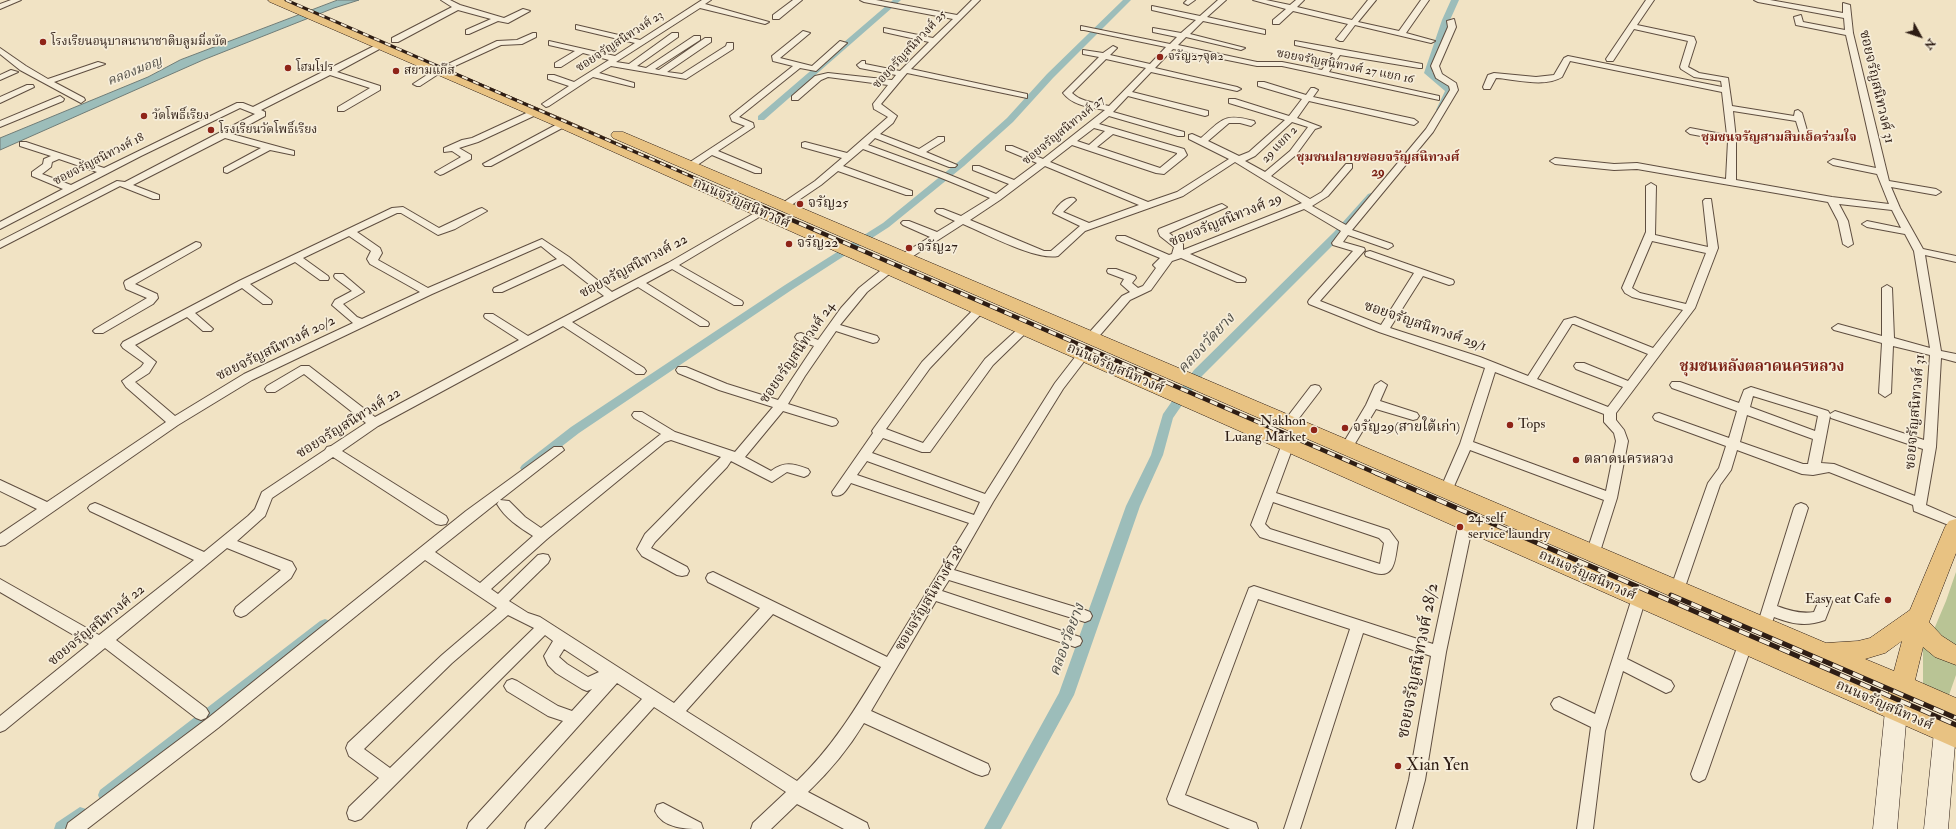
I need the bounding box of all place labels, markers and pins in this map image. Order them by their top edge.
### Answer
place label: โรงเรียนอนุบาลนานาชาติบลูมมิ่งบัด [51,35,227,49]
marker: โรงเรียนอนุบาลนานาชาติบลูมมิ่งบัด [38,37,48,47]
place label: จรัญ27จุด2 [1168,50,1223,64]
marker: จรัญ27จุด2 [1155,52,1165,62]
place label: โฮมโปร [296,61,333,75]
marker: โฮมโปร [283,63,293,73]
place label: สยามแก๊ส [404,64,455,78]
marker: สยามแก๊ส [391,66,401,76]
place label: วัดโพธิ์เรียง [152,109,209,123]
marker: วัดโพธิ์เรียง [139,111,149,121]
place label: โรงเรียนวัดโพธิ์เรียง [219,123,317,137]
marker: โรงเรียนวัดโพธิ์เรียง [206,125,216,135]
place label: จรัญ25 [808,196,848,212]
marker: จรัญ25 [795,199,805,209]
place label: จรัญ22 [797,236,838,252]
marker: จรัญ22 [784,239,794,249]
place label: จรัญ27 [917,240,958,256]
marker: จรัญ27 [904,243,914,253]
place label: Nakhon Luang Market [1225,414,1306,446]
place label: Tops [1518,417,1545,433]
place label: จรัญ29(สายใต้เก่า) [1353,420,1460,436]
marker: Tops [1505,420,1515,430]
marker: จรัญ29(สายใต้เก่า) [1340,423,1350,433]
marker: Nakhon Luang Market [1309,425,1319,435]
place label: ตลาดนครหลวง [1584,452,1674,468]
marker: ตลาดนครหลวง [1571,455,1581,465]
place label: 24 self service laundry [1468,511,1550,544]
marker: 24 self service laundry [1455,522,1465,532]
place label: Easy eat Cafe [1805,592,1880,608]
marker: Easy eat Cafe [1883,595,1893,605]
place label: Xian Yen [1406,756,1469,776]
marker: Xian Yen [1393,761,1403,771]

